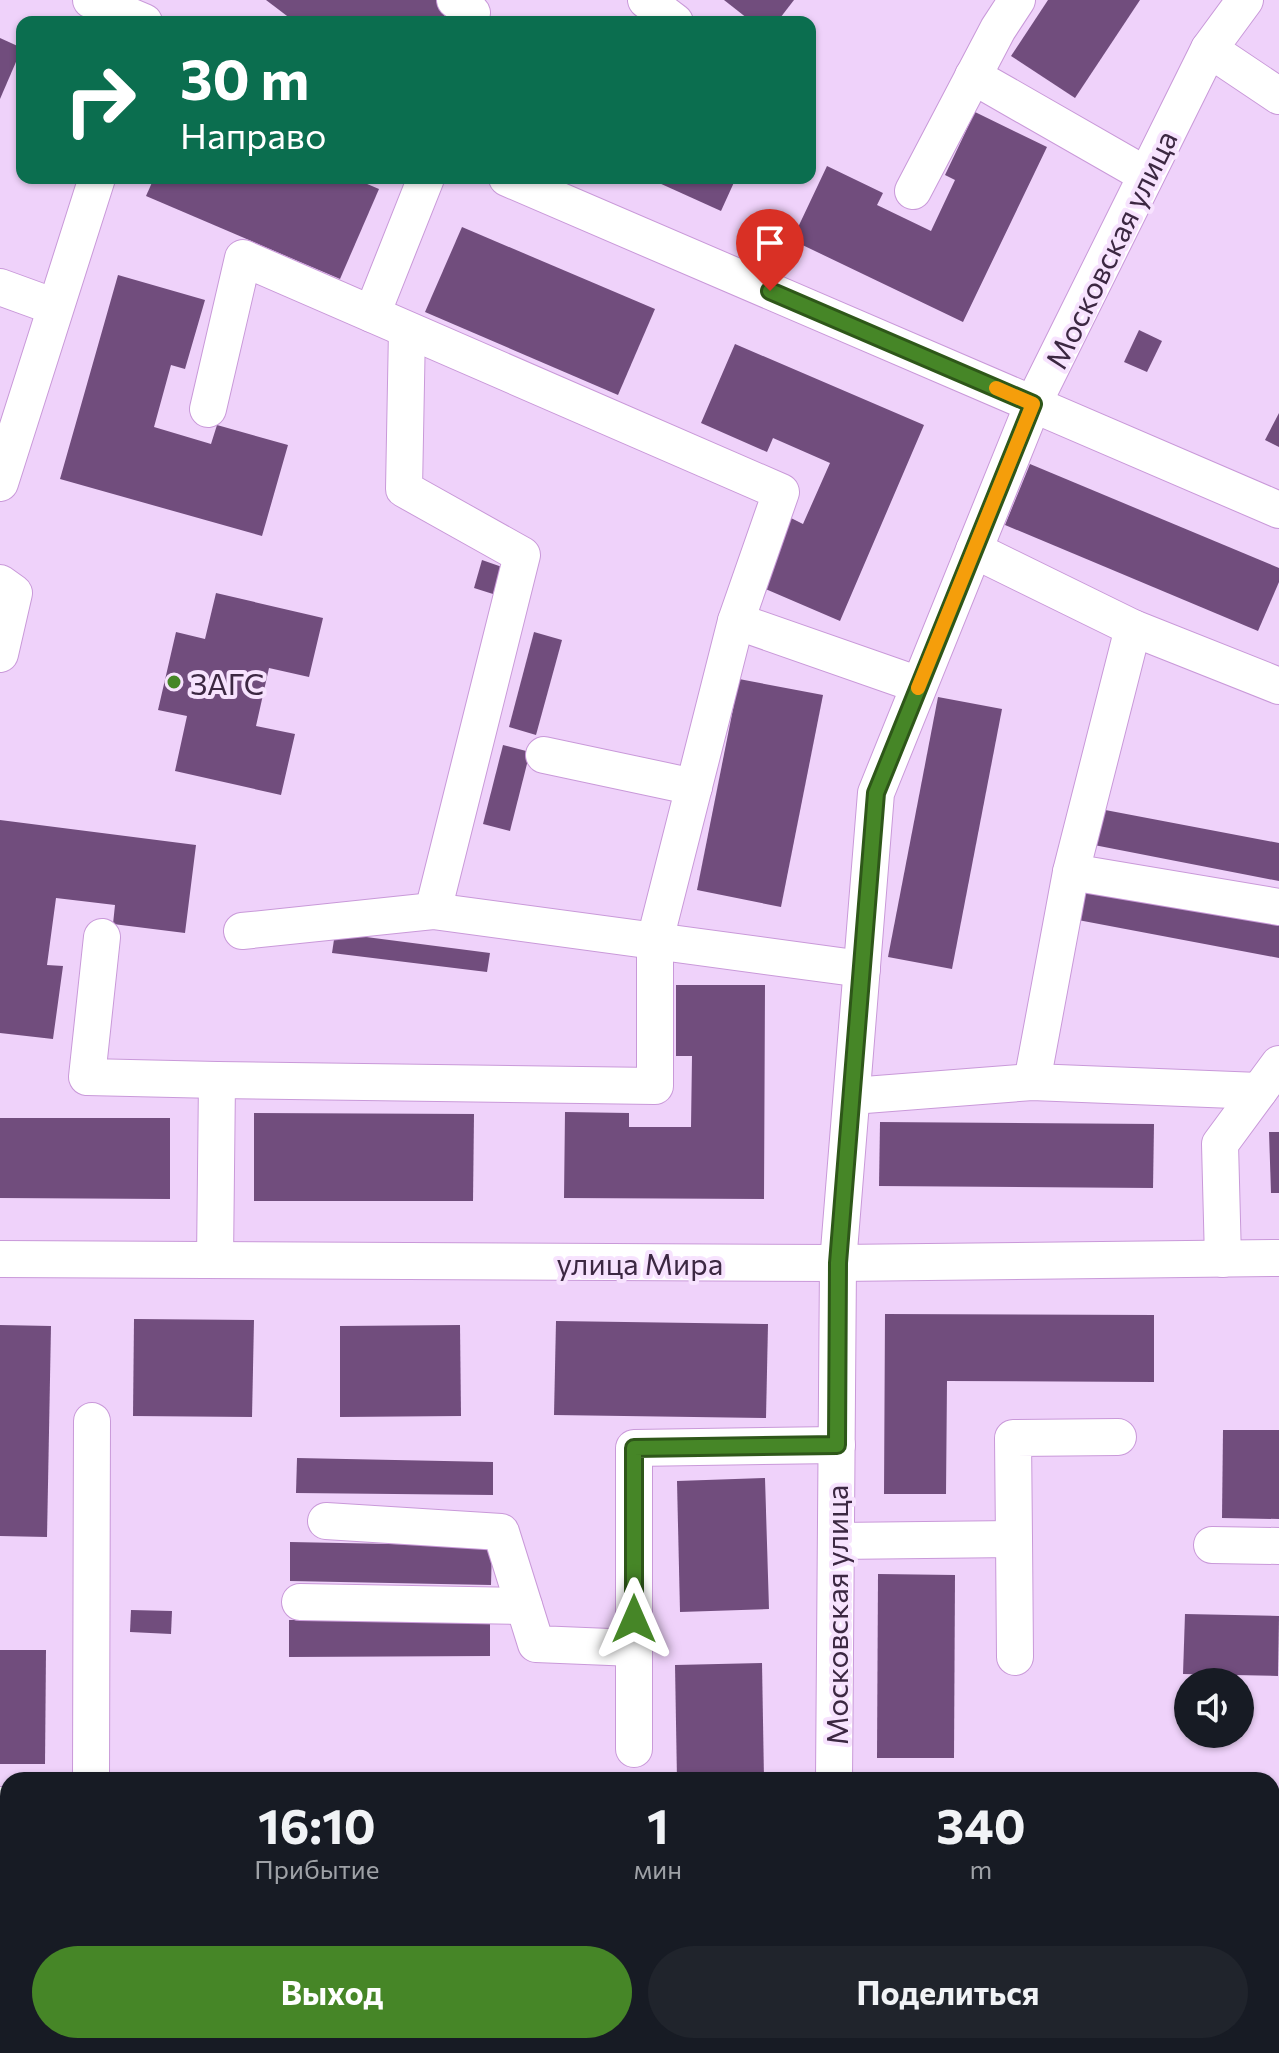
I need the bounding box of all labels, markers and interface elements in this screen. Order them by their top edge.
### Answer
text: 30 m [180,43,309,112]
icon: right [48,48,152,152]
text: Направо [180,112,326,156]
street label: Московская улица [1036,124,1184,374]
pin [736,209,804,291]
icon: arrive [748,221,792,265]
place label: ЗАГС [190,664,264,701]
marker: ЗАГС [165,673,183,691]
street label: улица Мира [557,1244,723,1281]
street label: Московская улица [817,1485,854,1745]
position arrow [592,1577,676,1661]
map controls [1174,1668,1254,1748]
button: sound [1174,1668,1254,1748]
text: 16:10 [258,1795,376,1854]
text: 1 [647,1795,669,1854]
text: 340 [936,1795,1026,1854]
text: Прибытие [254,1853,379,1884]
text: мин [634,1853,682,1884]
text: m [970,1853,992,1884]
button: Выход [32,1946,632,2038]
button: Поделиться [648,1946,1248,2038]

